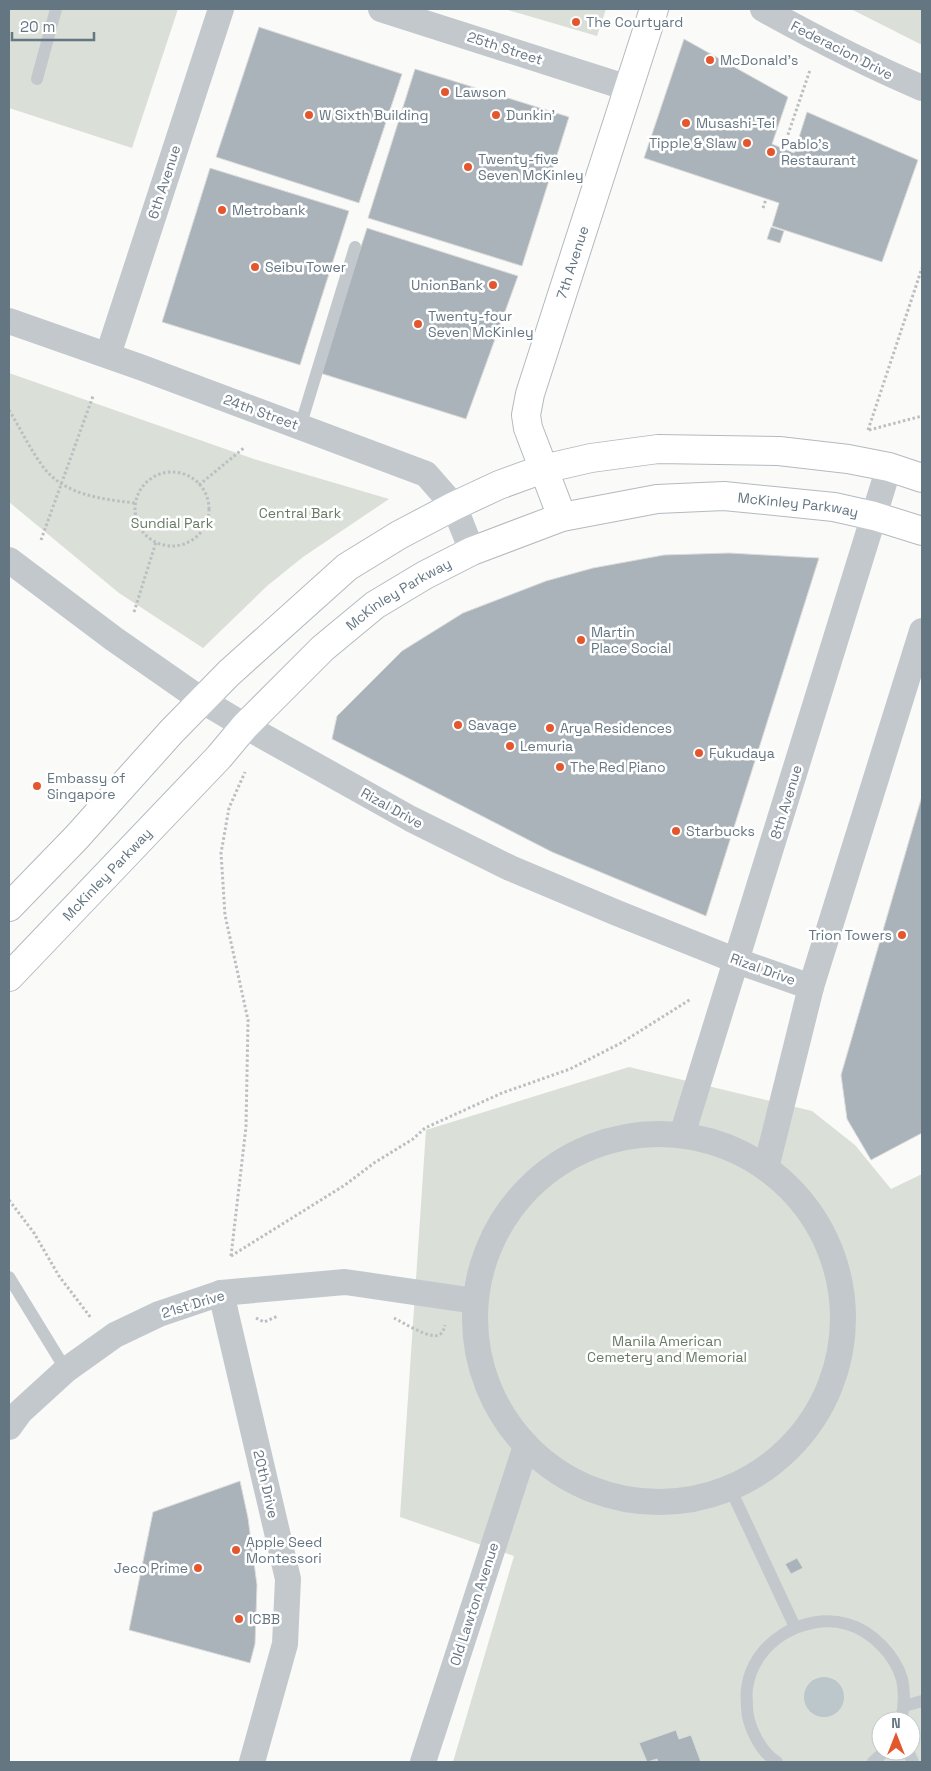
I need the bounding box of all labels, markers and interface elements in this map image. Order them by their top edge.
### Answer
scale bar [12,10,95,42]
place label: The Courtyard [586,13,683,31]
marker: The Courtyard [570,16,582,28]
text: 20 m [20,17,55,36]
street label: Federacion Drive [788,17,896,83]
street label: 25th Street [465,27,545,69]
place label: McDonald's [720,51,798,69]
marker: McDonald's [704,54,716,66]
place label: Lawson [455,83,506,101]
marker: Lawson [439,86,451,98]
place label: W Sixth Building [319,106,428,124]
place label: Dunkin' [506,106,555,124]
marker: W Sixth Building [303,109,315,121]
marker: Dunkin' [490,109,502,121]
place label: Musashi-Tei [696,114,775,132]
marker: Musashi-Tei [680,117,692,129]
place label: Tipple & Slaw [649,134,737,152]
place label: Pablo's Restaurant [781,135,856,169]
marker: Tipple & Slaw [741,137,753,149]
street label: 6th Avenue [144,143,184,221]
marker: Pablo's Restaurant [765,146,777,158]
place label: Twenty-five Seven McKinley [478,150,584,184]
marker: Twenty-five Seven McKinley [462,161,474,173]
place label: Metrobank [232,201,306,219]
marker: Metrobank [216,204,228,216]
street label: 7th Avenue [552,224,593,301]
place label: Seibu Tower [265,258,346,276]
marker: Seibu Tower [249,261,261,273]
place label: UnionBank [411,276,483,294]
marker: UnionBank [487,279,499,291]
place label: Twenty-four Seven McKinley [428,307,534,341]
marker: Twenty-four Seven McKinley [412,318,424,330]
street label: 24th Street [221,390,301,434]
street label: McKinley Parkway [737,488,860,521]
park label: Central Bark [259,504,342,522]
park label: Sundial Park [131,514,214,532]
street label: McKinley Parkway [342,554,454,634]
place label: Martin Place Social [591,623,671,657]
marker: Martin Place Social [575,634,587,646]
place label: Savage [468,716,517,734]
marker: Savage [452,719,464,731]
place label: Arya Residences [560,719,672,737]
marker: Arya Residences [544,722,556,734]
place label: Lemuria [520,737,573,755]
marker: Lemuria [504,740,516,752]
place label: Fukudaya [709,744,775,762]
marker: Fukudaya [693,747,705,759]
place label: The Red Piano [570,758,666,776]
marker: The Red Piano [554,761,566,773]
street label: 8th Avenue [766,763,806,841]
place label: Embassy of Singapore [47,769,125,803]
marker: Embassy of Singapore [31,780,43,792]
street label: Rizal Drive [358,784,426,832]
place label: Starbucks [686,822,755,840]
street label: McKinley Parkway [59,824,156,925]
marker: Starbucks [670,825,682,837]
place label: Trion Towers [808,926,892,944]
marker: Trion Towers [896,929,908,941]
street label: Rizal Drive [728,949,798,989]
street label: 21st Drive [159,1286,227,1322]
park label: Manila American Cemetery and Memorial [587,1332,747,1366]
street label: 20th Drive [249,1448,283,1520]
place label: Apple Seed Montessori [246,1533,322,1567]
street label: Old Lawton Avenue [446,1540,502,1668]
marker: Apple Seed Montessori [230,1544,242,1556]
place label: Jeco Prime [114,1559,188,1577]
marker: Jeco Prime [192,1562,204,1574]
place label: ICBB [249,1610,280,1628]
marker: ICBB [233,1613,245,1625]
north arrow [871,1711,921,1761]
text: N [891,1714,901,1732]

